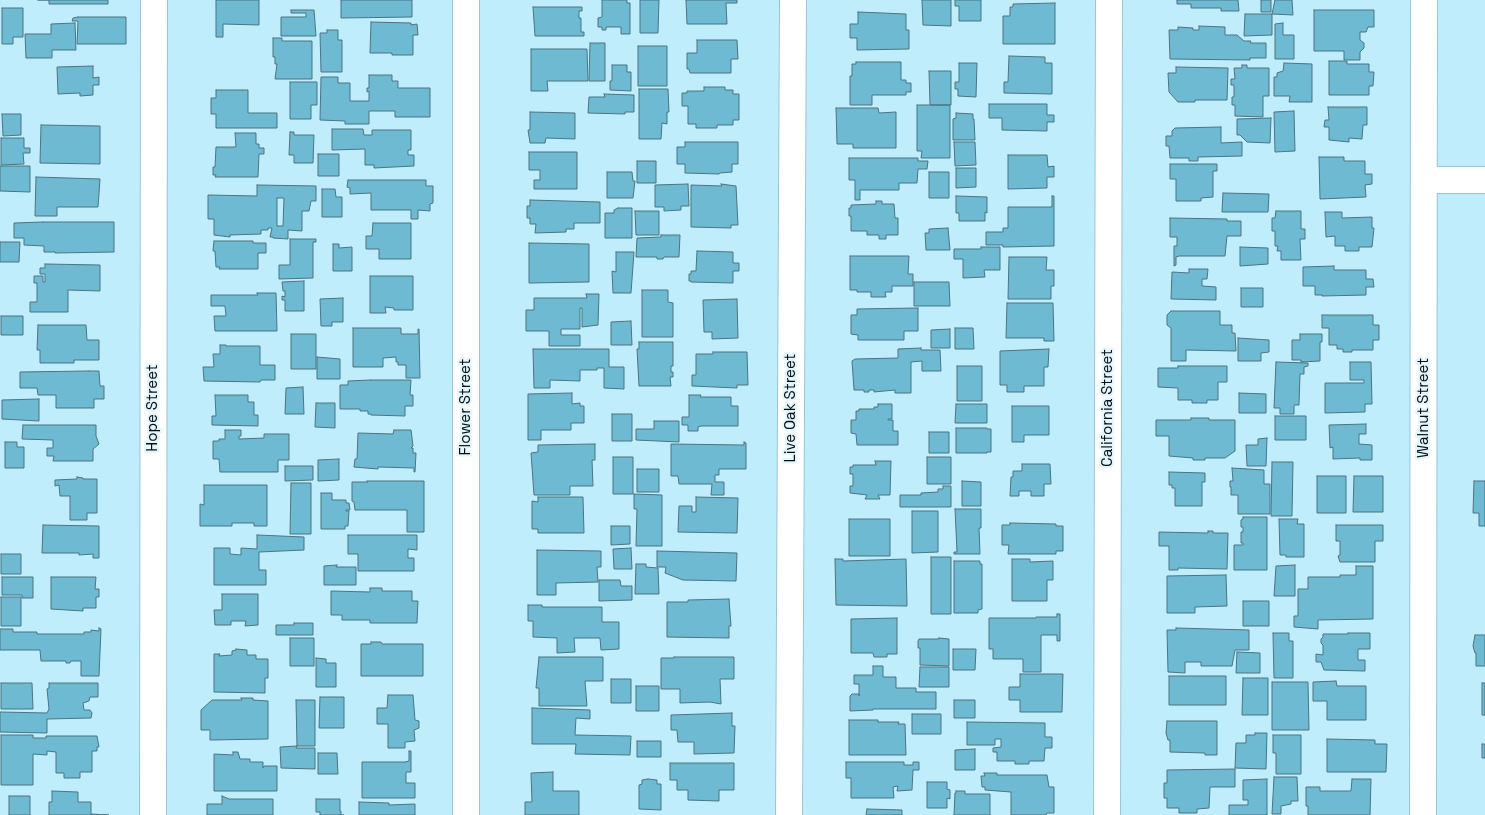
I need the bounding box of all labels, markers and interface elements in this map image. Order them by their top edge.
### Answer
street label: California Street [1099,349,1117,467]
street label: Live Oak Street [782,354,800,462]
street label: Flower Street [457,358,475,456]
street label: Walnut Street [1415,358,1433,458]
street label: Hope Street [144,364,162,452]

